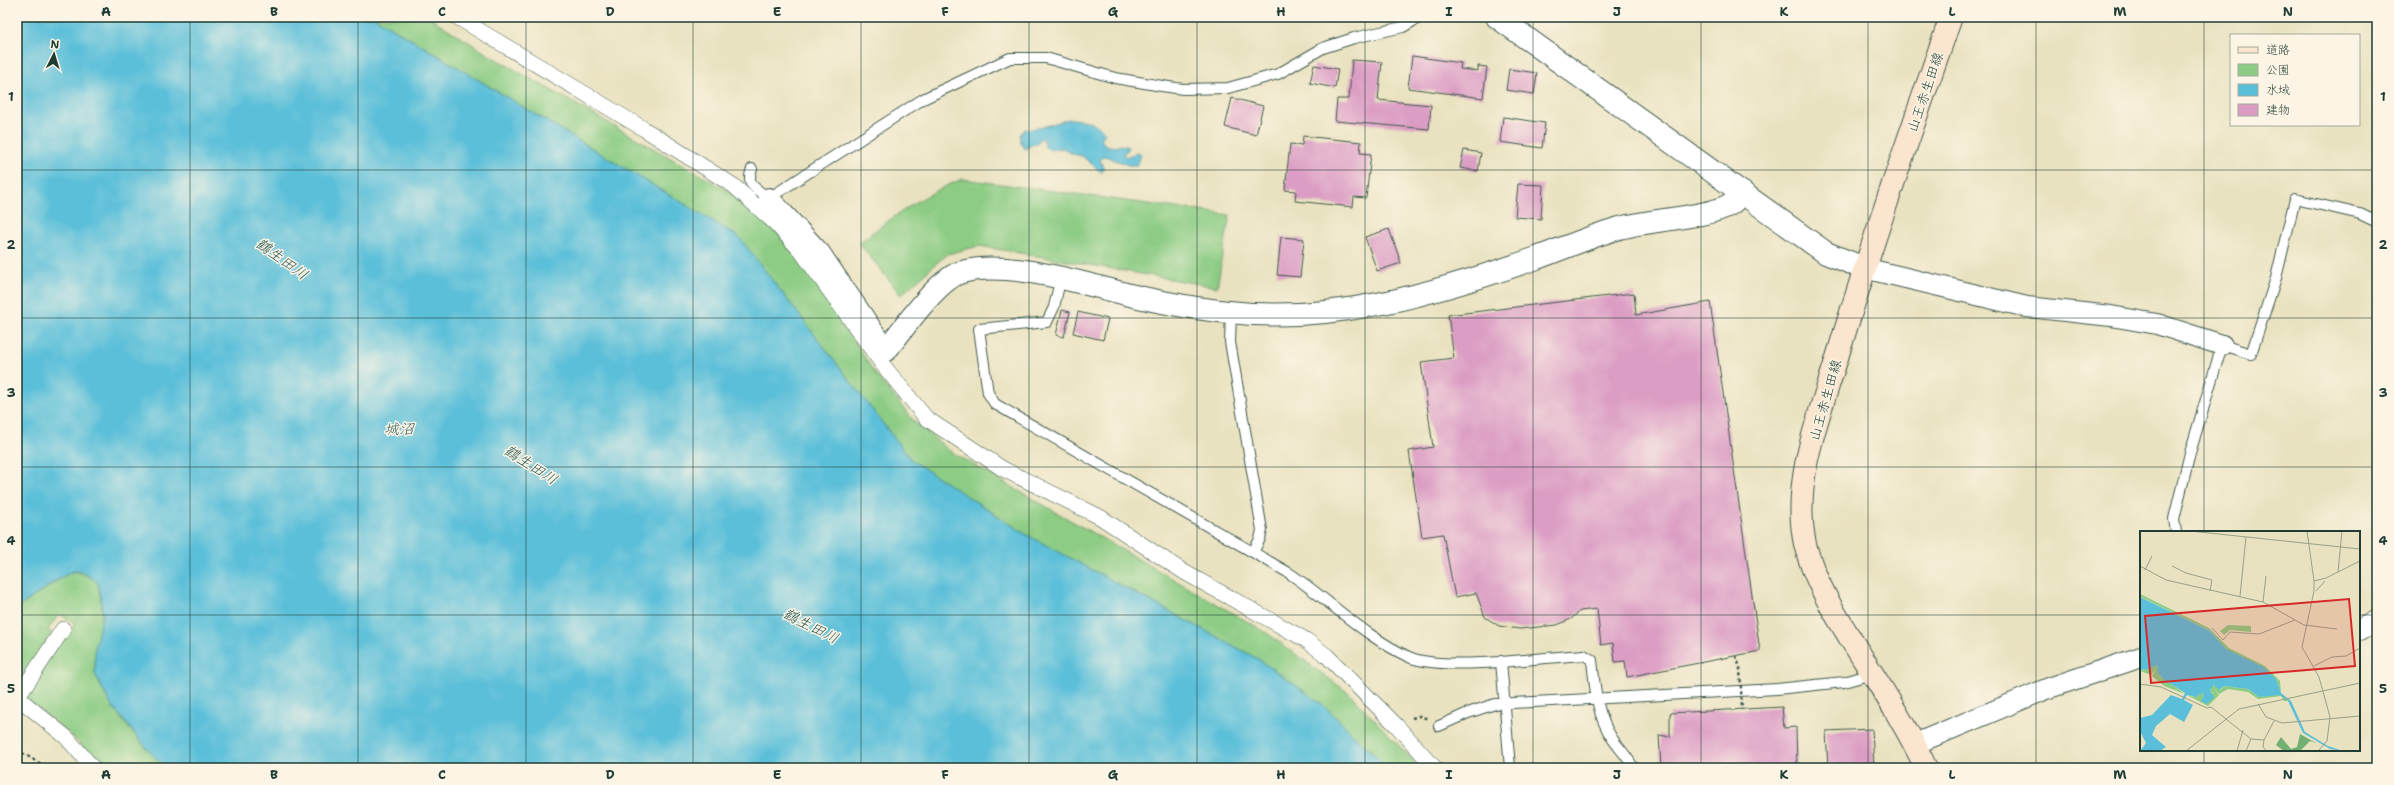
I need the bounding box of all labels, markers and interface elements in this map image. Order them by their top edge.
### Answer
text: A [101,3,111,20]
text: B [270,3,278,20]
text: C [438,3,446,20]
text: D [605,3,615,20]
text: E [773,3,782,20]
text: F [941,3,949,20]
text: G [1108,3,1119,20]
text: H [1276,3,1286,20]
text: I [1445,3,1453,20]
text: J [1613,3,1621,20]
text: K [1780,3,1789,20]
text: L [1948,3,1956,20]
text: M [2113,3,2127,20]
text: N [2283,3,2293,20]
north arrow [34,34,74,74]
legend [2230,34,2360,126]
text: N [50,37,60,52]
text: 道路 [2266,42,2290,58]
street label: 山王赤生田線 [1903,49,1947,135]
text: 公園 [2266,62,2290,78]
text: 水域 [2266,82,2290,98]
text: 1 [8,88,14,105]
text: 1 [2380,88,2386,105]
text: 建物 [2266,102,2290,118]
water label: 鶴生田川 [252,233,312,285]
text: 2 [6,236,16,253]
text: 2 [2378,236,2388,253]
street label: 山王赤生田線 [1805,357,1845,443]
text: 3 [6,384,16,401]
text: 3 [2378,384,2388,401]
water label: 城沼 [384,419,416,439]
water label: 鶴生田川 [500,440,562,490]
inset map [2140,531,2360,751]
text: 4 [6,532,16,549]
text: 4 [2378,532,2388,549]
water label: 鶴生田川 [780,603,842,649]
text: 5 [7,680,15,697]
text: 5 [2379,680,2387,697]
text: A [101,766,111,783]
text: B [270,766,278,783]
text: C [438,766,446,783]
text: D [605,766,615,783]
text: E [773,766,782,783]
text: F [941,766,949,783]
text: G [1108,766,1119,783]
text: H [1276,766,1286,783]
text: I [1445,766,1453,783]
text: J [1613,766,1621,783]
text: K [1780,766,1789,783]
text: L [1948,766,1956,783]
text: M [2113,766,2127,783]
text: N [2283,766,2293,783]

